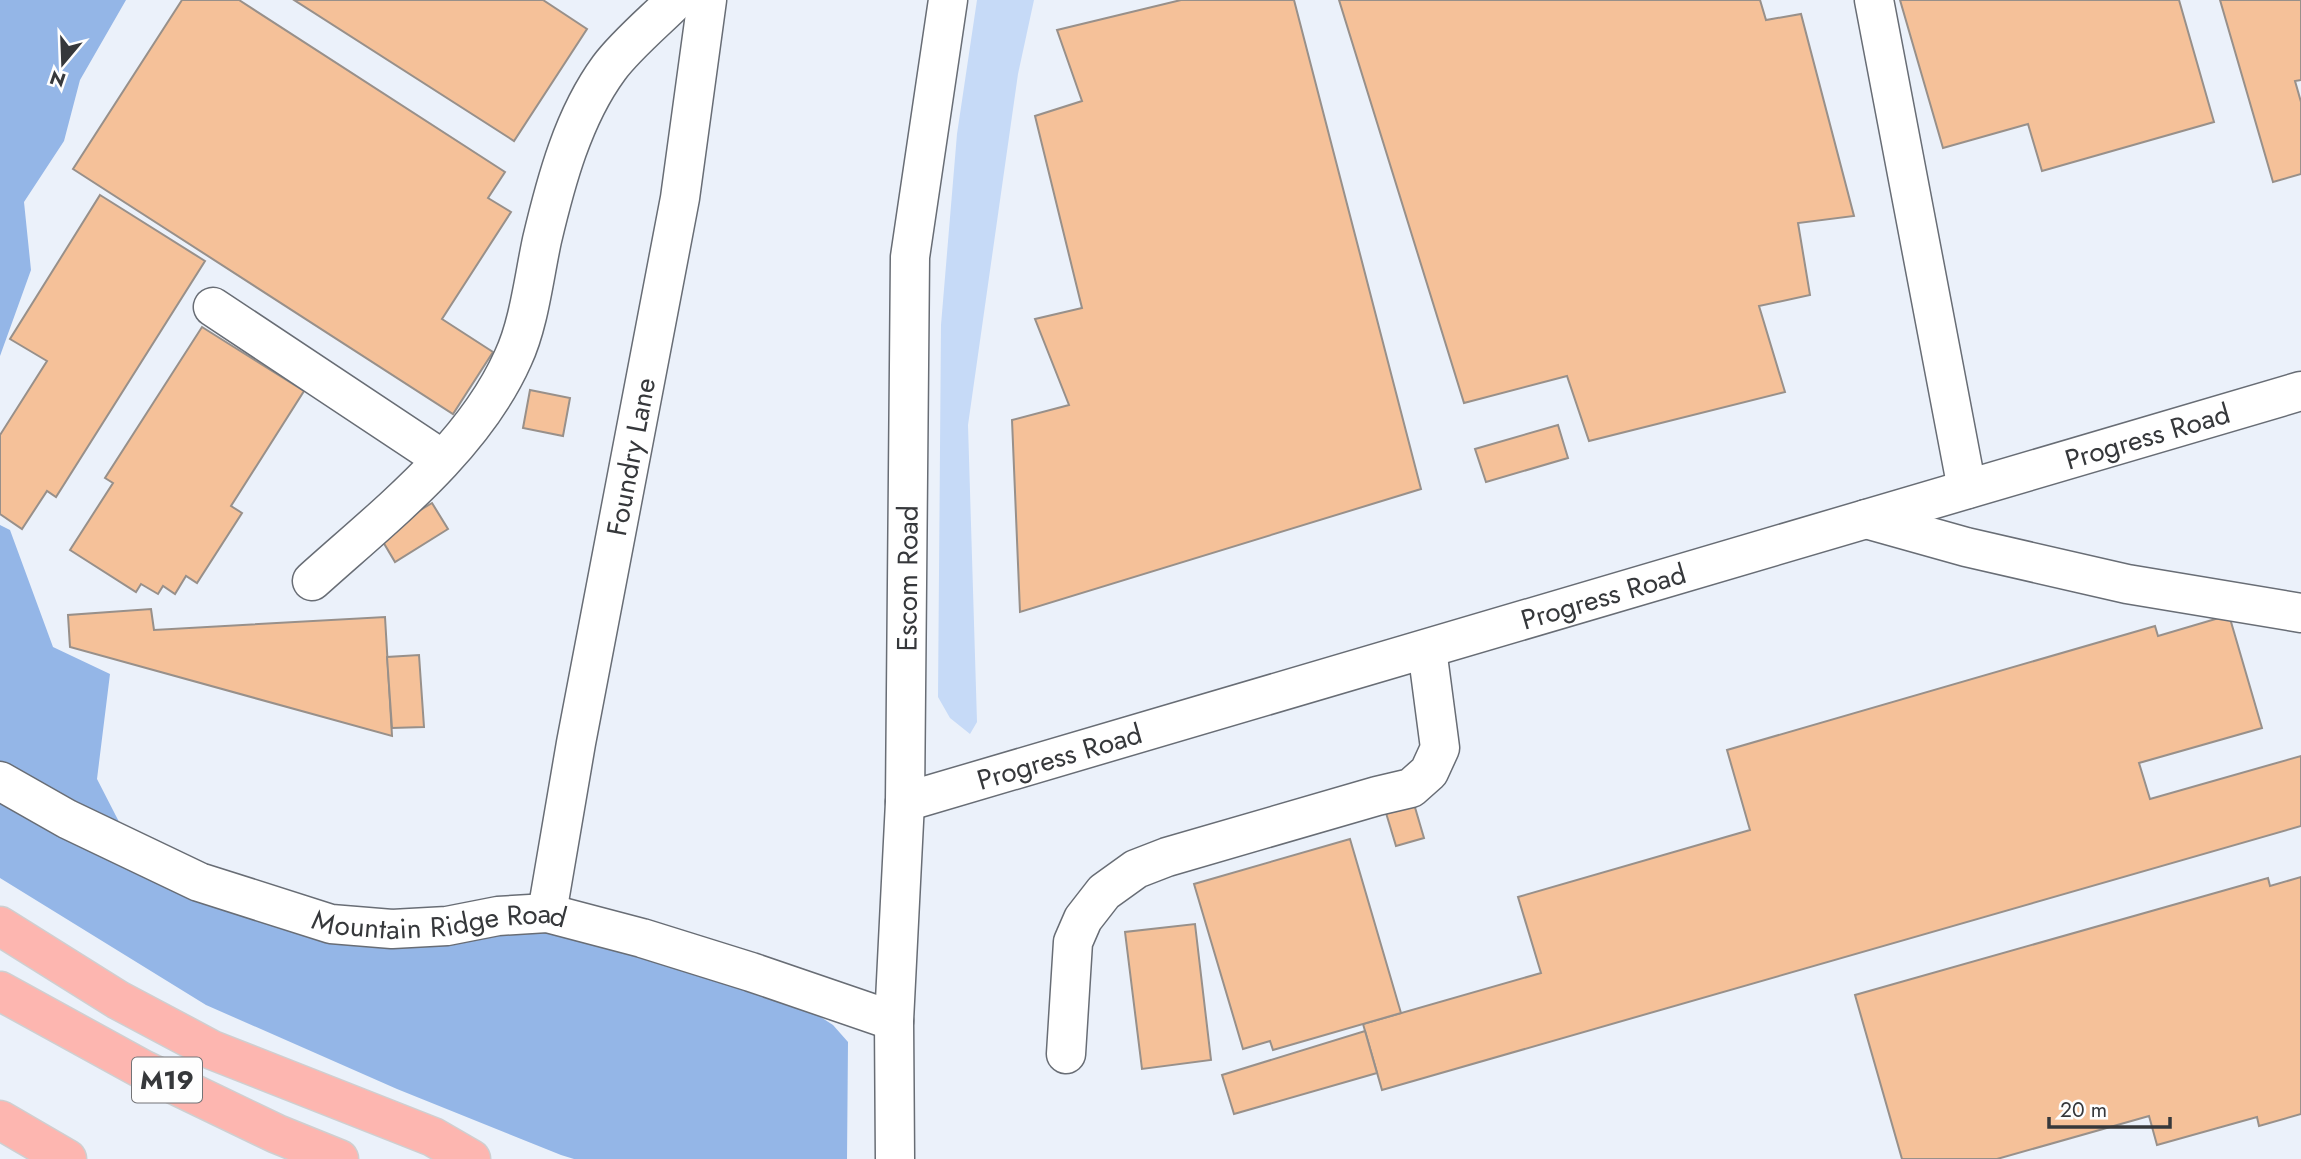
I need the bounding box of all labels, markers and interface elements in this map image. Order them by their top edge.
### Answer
north arrow [28,28,98,98]
text: N [46,63,69,94]
street label: Foundry Lane [595,374,666,539]
street label: Progress Road [2060,393,2235,480]
street label: Escom Road [886,505,928,652]
street label: Progress Road [1516,553,1691,640]
street label: Progress Road [972,713,1147,800]
street label: Mountain Ridge Road [307,892,571,950]
road number: M19 [132,1058,202,1102]
scale bar [2049,1086,2170,1130]
text: 20 m [2060,1095,2107,1125]

